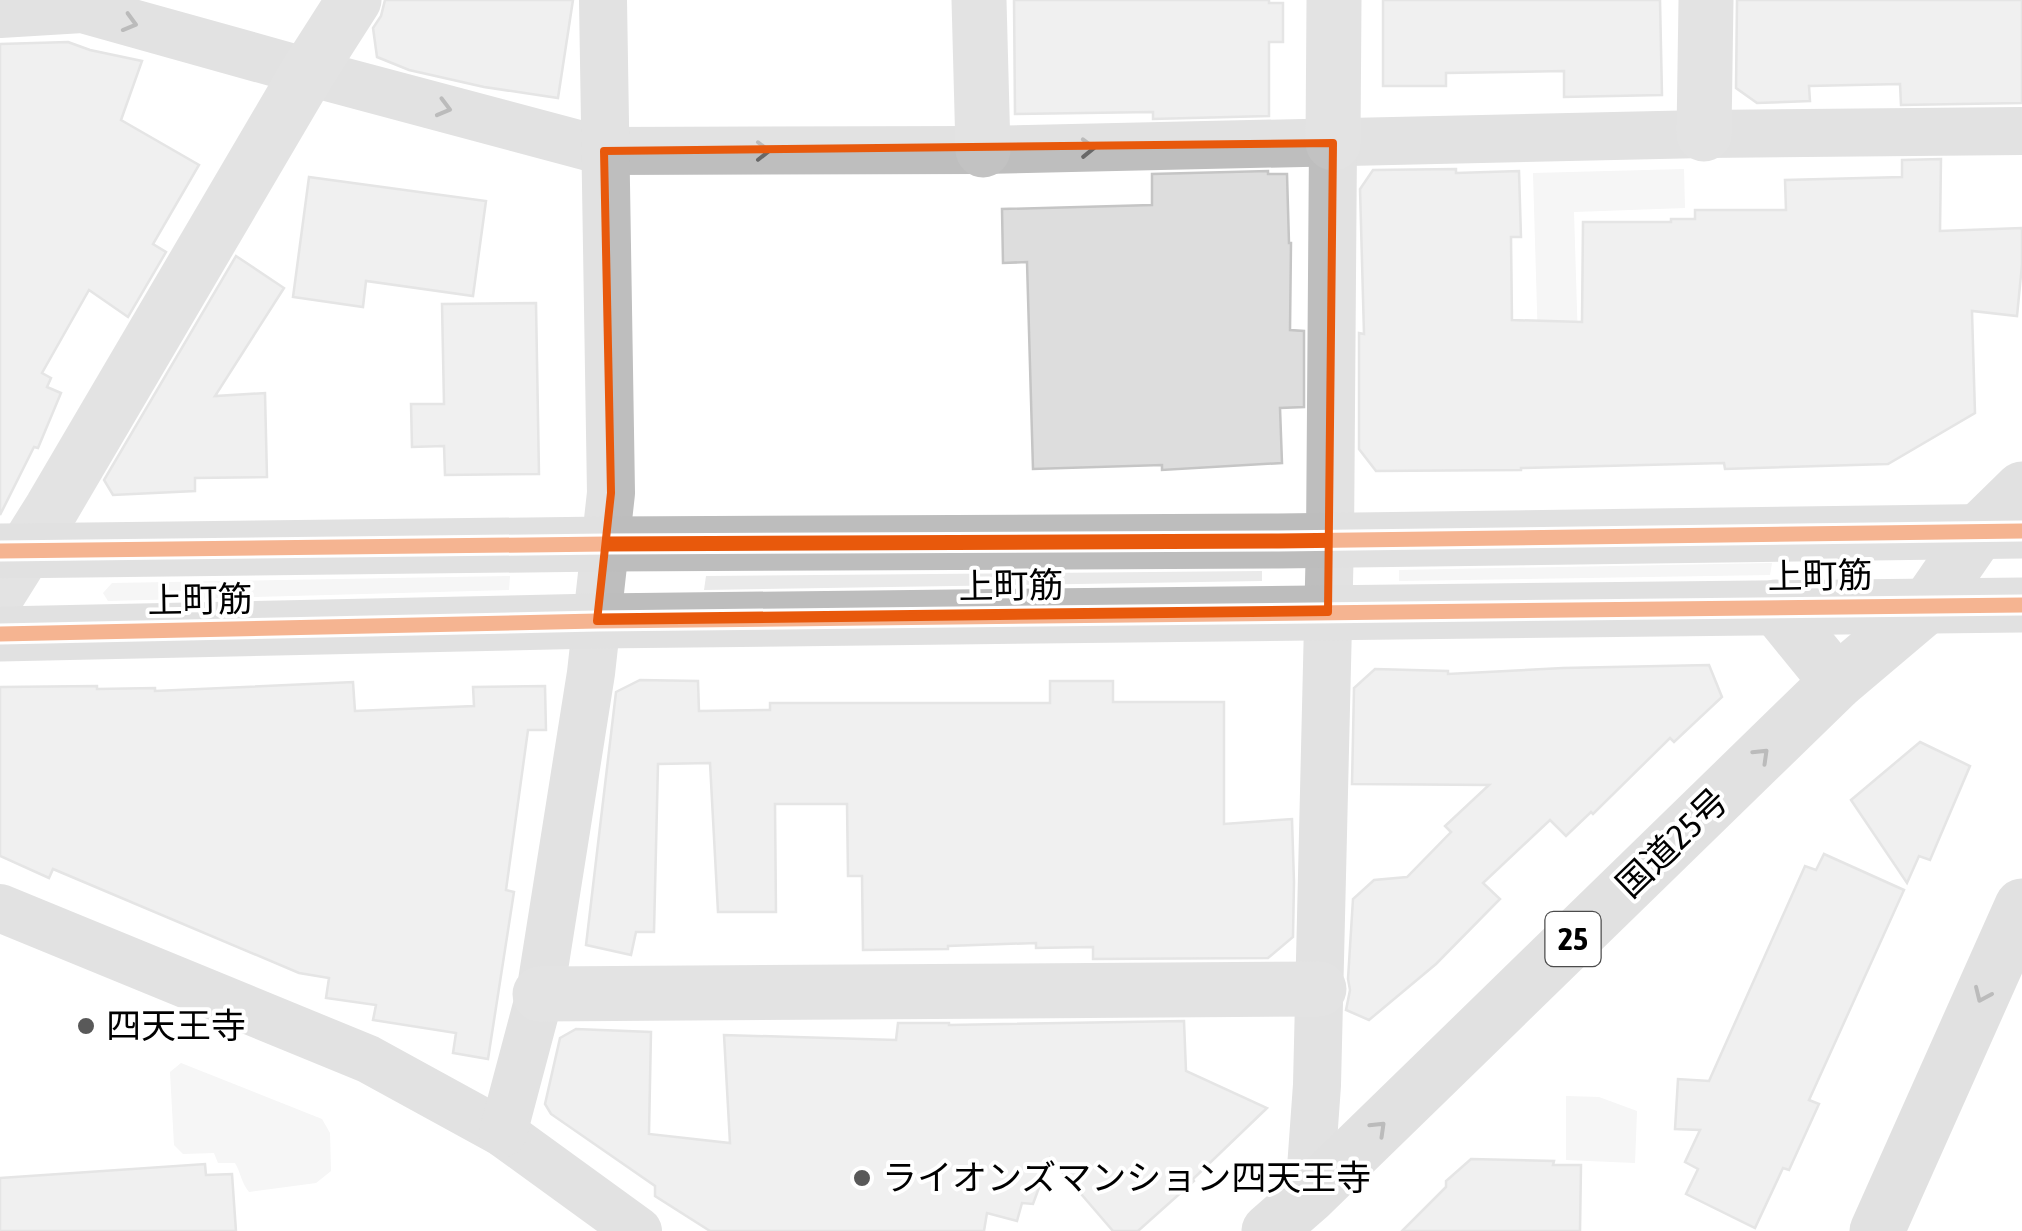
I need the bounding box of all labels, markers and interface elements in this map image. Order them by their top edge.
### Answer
one-way arrow [121,11,139,32]
one-way arrow [435,97,452,118]
one-way arrow [1081,138,1097,159]
one-way arrow [756,140,772,161]
street label: 上町筋 [1767,554,1873,596]
street label: 上町筋 [958,564,1064,606]
street label: 上町筋 [147,578,253,620]
one-way arrow [1751,749,1769,767]
street label: 国道25号 [1608,780,1735,905]
road number: 25 [1546,912,1600,966]
one-way arrow [1974,985,1994,1003]
place label: 四天王寺 [106,1005,246,1045]
marker: 四天王寺 [75,1015,97,1037]
one-way arrow [1367,1122,1385,1140]
place label: ライオンズマンション四天王寺 [882,1157,1371,1197]
marker: ライオンズマンション四天王寺 [851,1167,873,1189]

